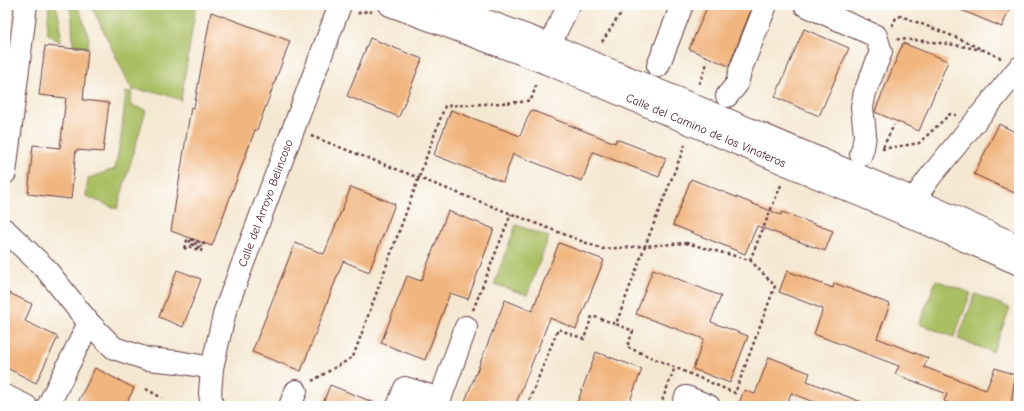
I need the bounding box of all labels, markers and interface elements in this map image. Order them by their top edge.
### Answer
street label: Calle del Camino de los Vinateros [624,90,788,170]
street label: Calle del Arroyo Belincoso [235,137,296,269]

